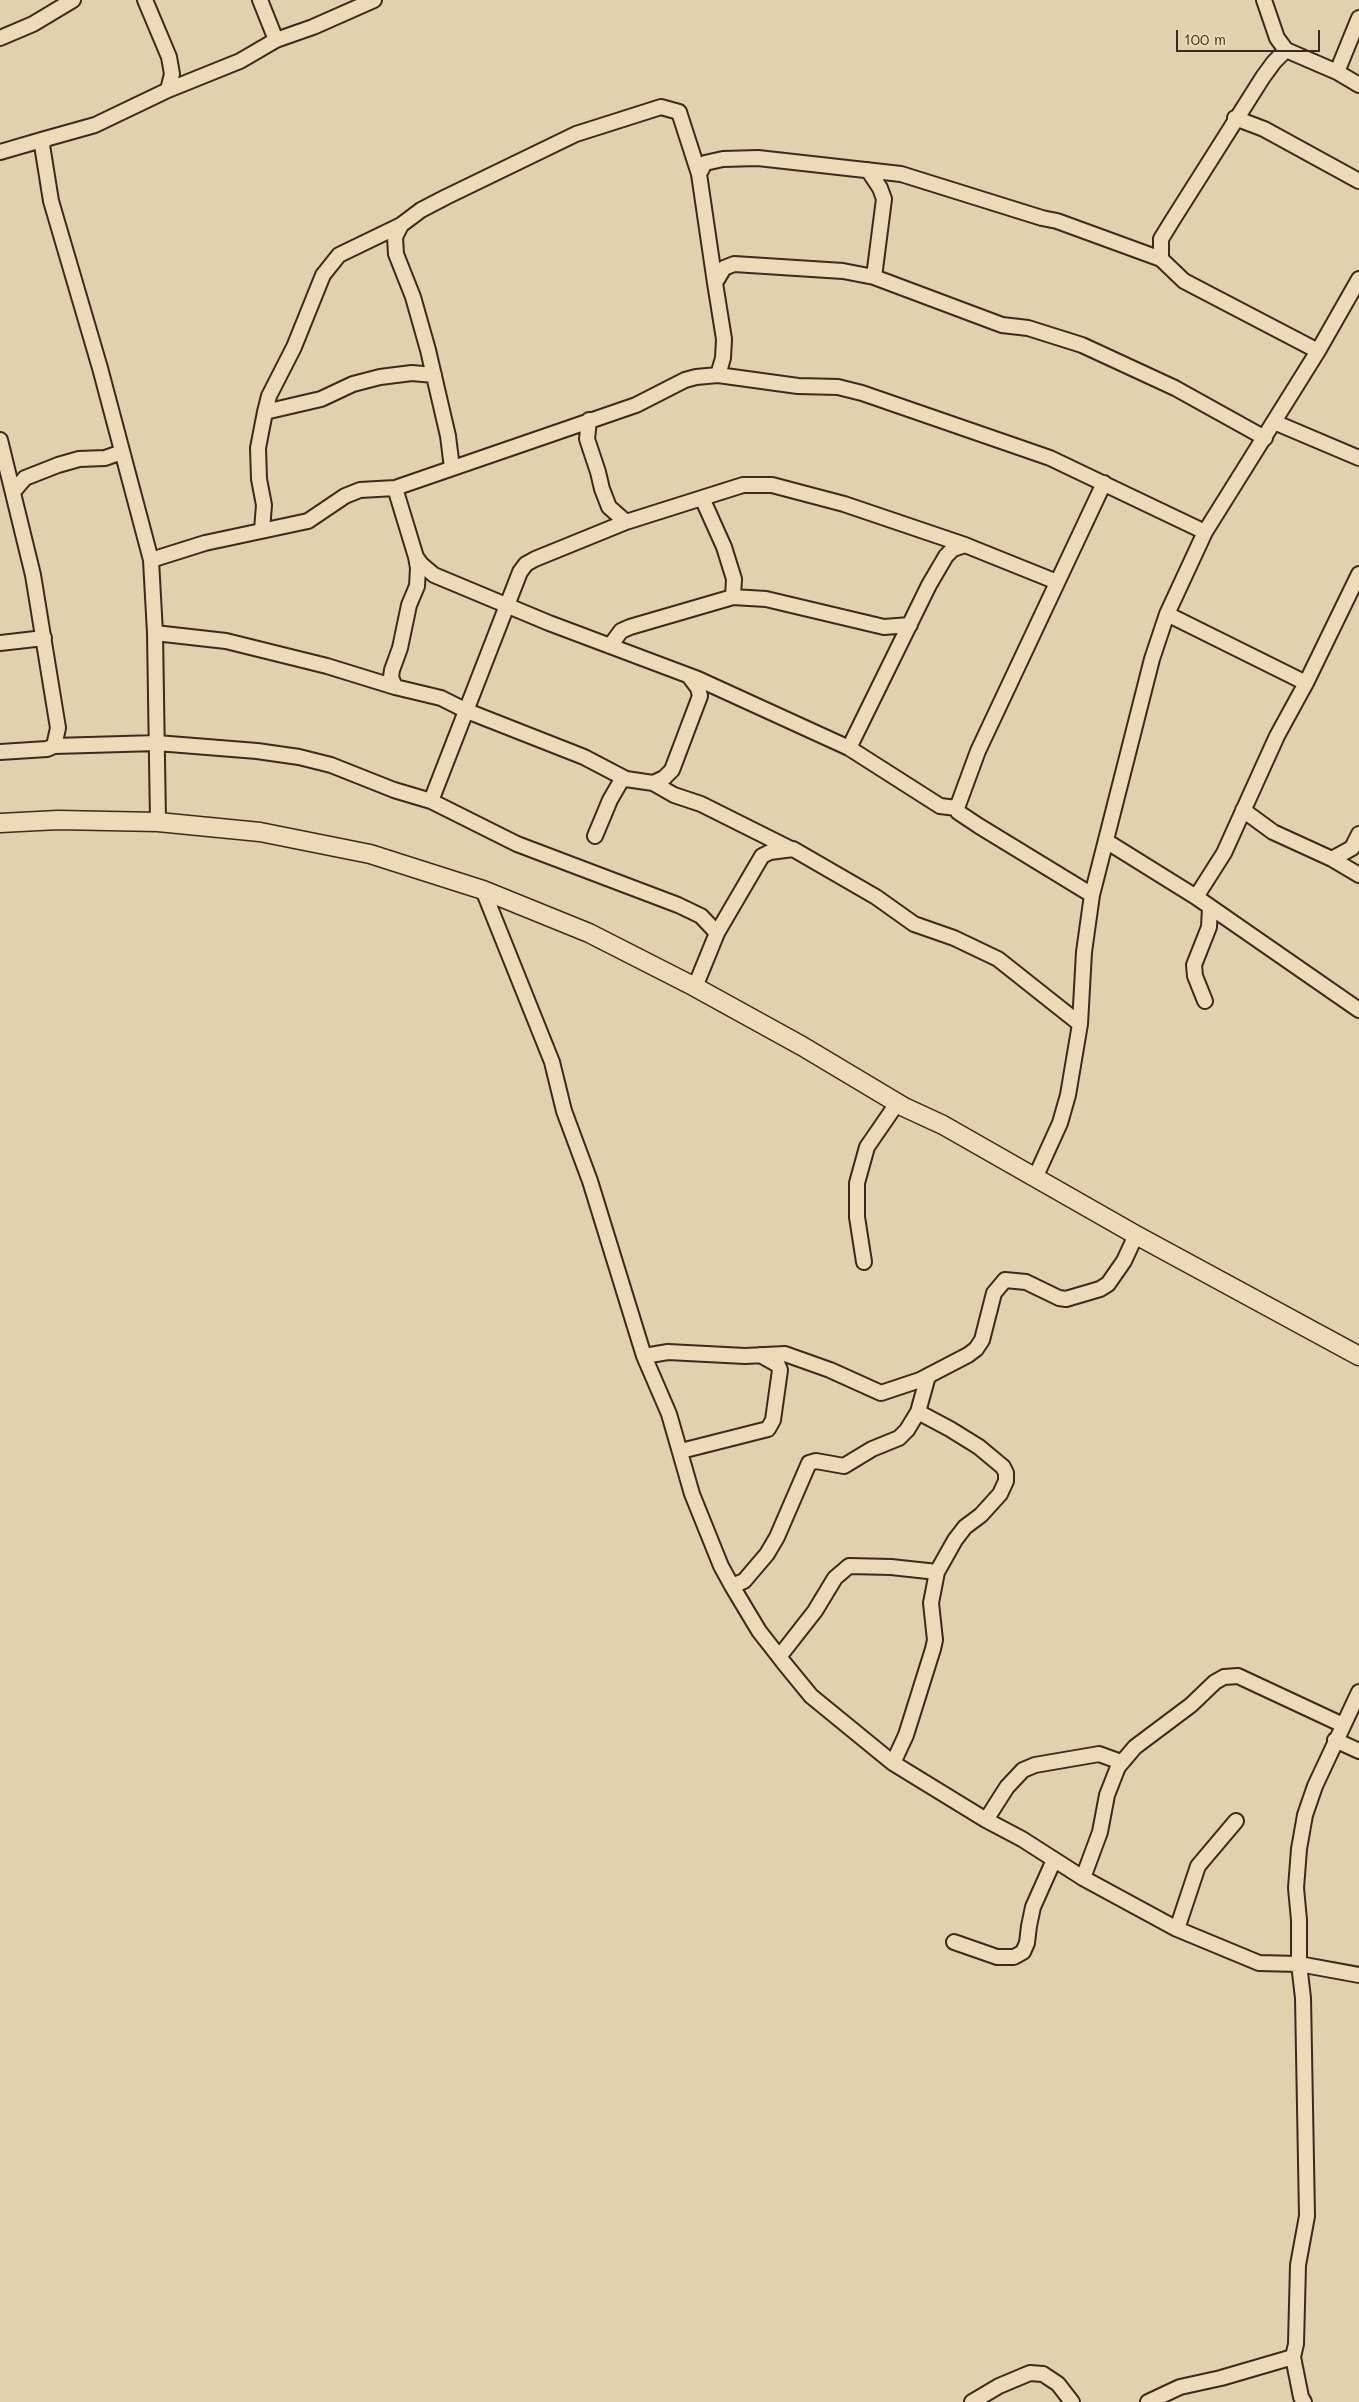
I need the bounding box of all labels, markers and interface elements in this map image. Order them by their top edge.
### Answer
scale bar [1179,20,1323,52]
text: 100 m [1184,29,1226,49]

